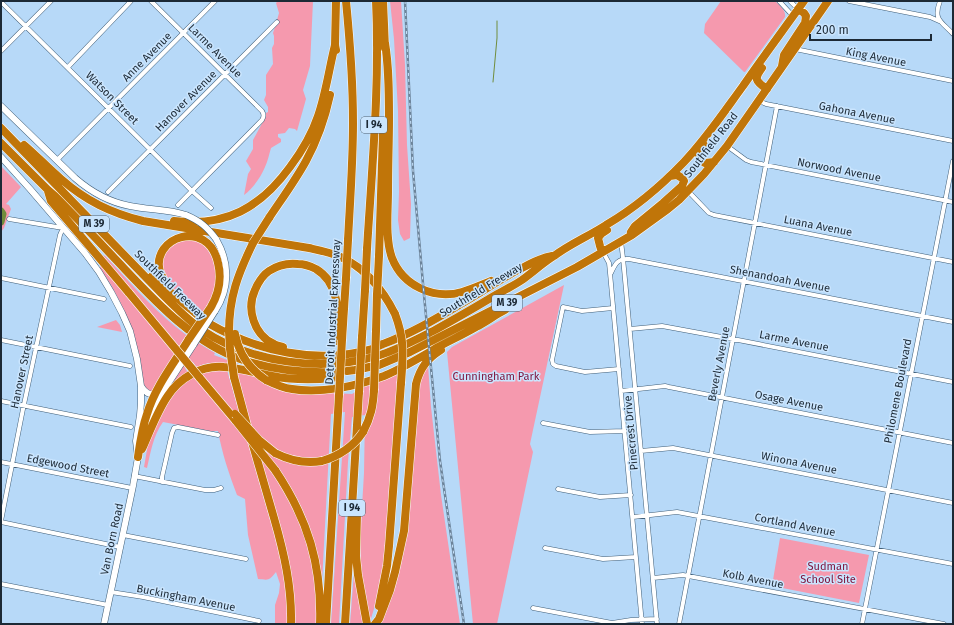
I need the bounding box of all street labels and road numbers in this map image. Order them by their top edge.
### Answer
street label: Larme Avenue [185,21,245,81]
street label: Anne Avenue [120,30,174,84]
street label: King Avenue [845,45,907,69]
street label: Hanover Avenue [153,68,219,134]
street label: Watson Street [83,69,141,127]
street label: Gahona Avenue [818,99,896,127]
street label: Southfield Road [681,110,741,180]
road number: I 94 [361,117,387,133]
street label: Norwood Avenue [796,156,882,184]
street label: Luana Avenue [783,213,853,239]
road number: M 39 [79,216,109,232]
street label: Detroit Industrial Expressway [323,239,343,385]
street label: Southfield Freeway [132,248,209,323]
street label: Southfield Freeway [437,260,525,320]
street label: Shenandoah Avenue [729,263,831,295]
road number: M 39 [492,295,522,311]
street label: Beverly Avenue [705,325,733,403]
street label: Larme Avenue [758,328,830,354]
street label: Hanover Street [8,334,36,410]
street label: Philomene Boulevard [881,338,915,444]
street label: Osage Avenue [754,388,824,414]
street label: Pinecrest Drive [621,395,641,471]
street label: Winona Avenue [760,449,838,477]
street label: Edgewood Street [26,452,110,480]
road number: I 94 [339,500,365,516]
street label: Van Born Road [98,502,126,576]
street label: Cortland Avenue [753,511,837,539]
street label: Kolb Avenue [721,567,785,591]
street label: Buckingham Avenue [135,582,237,614]

